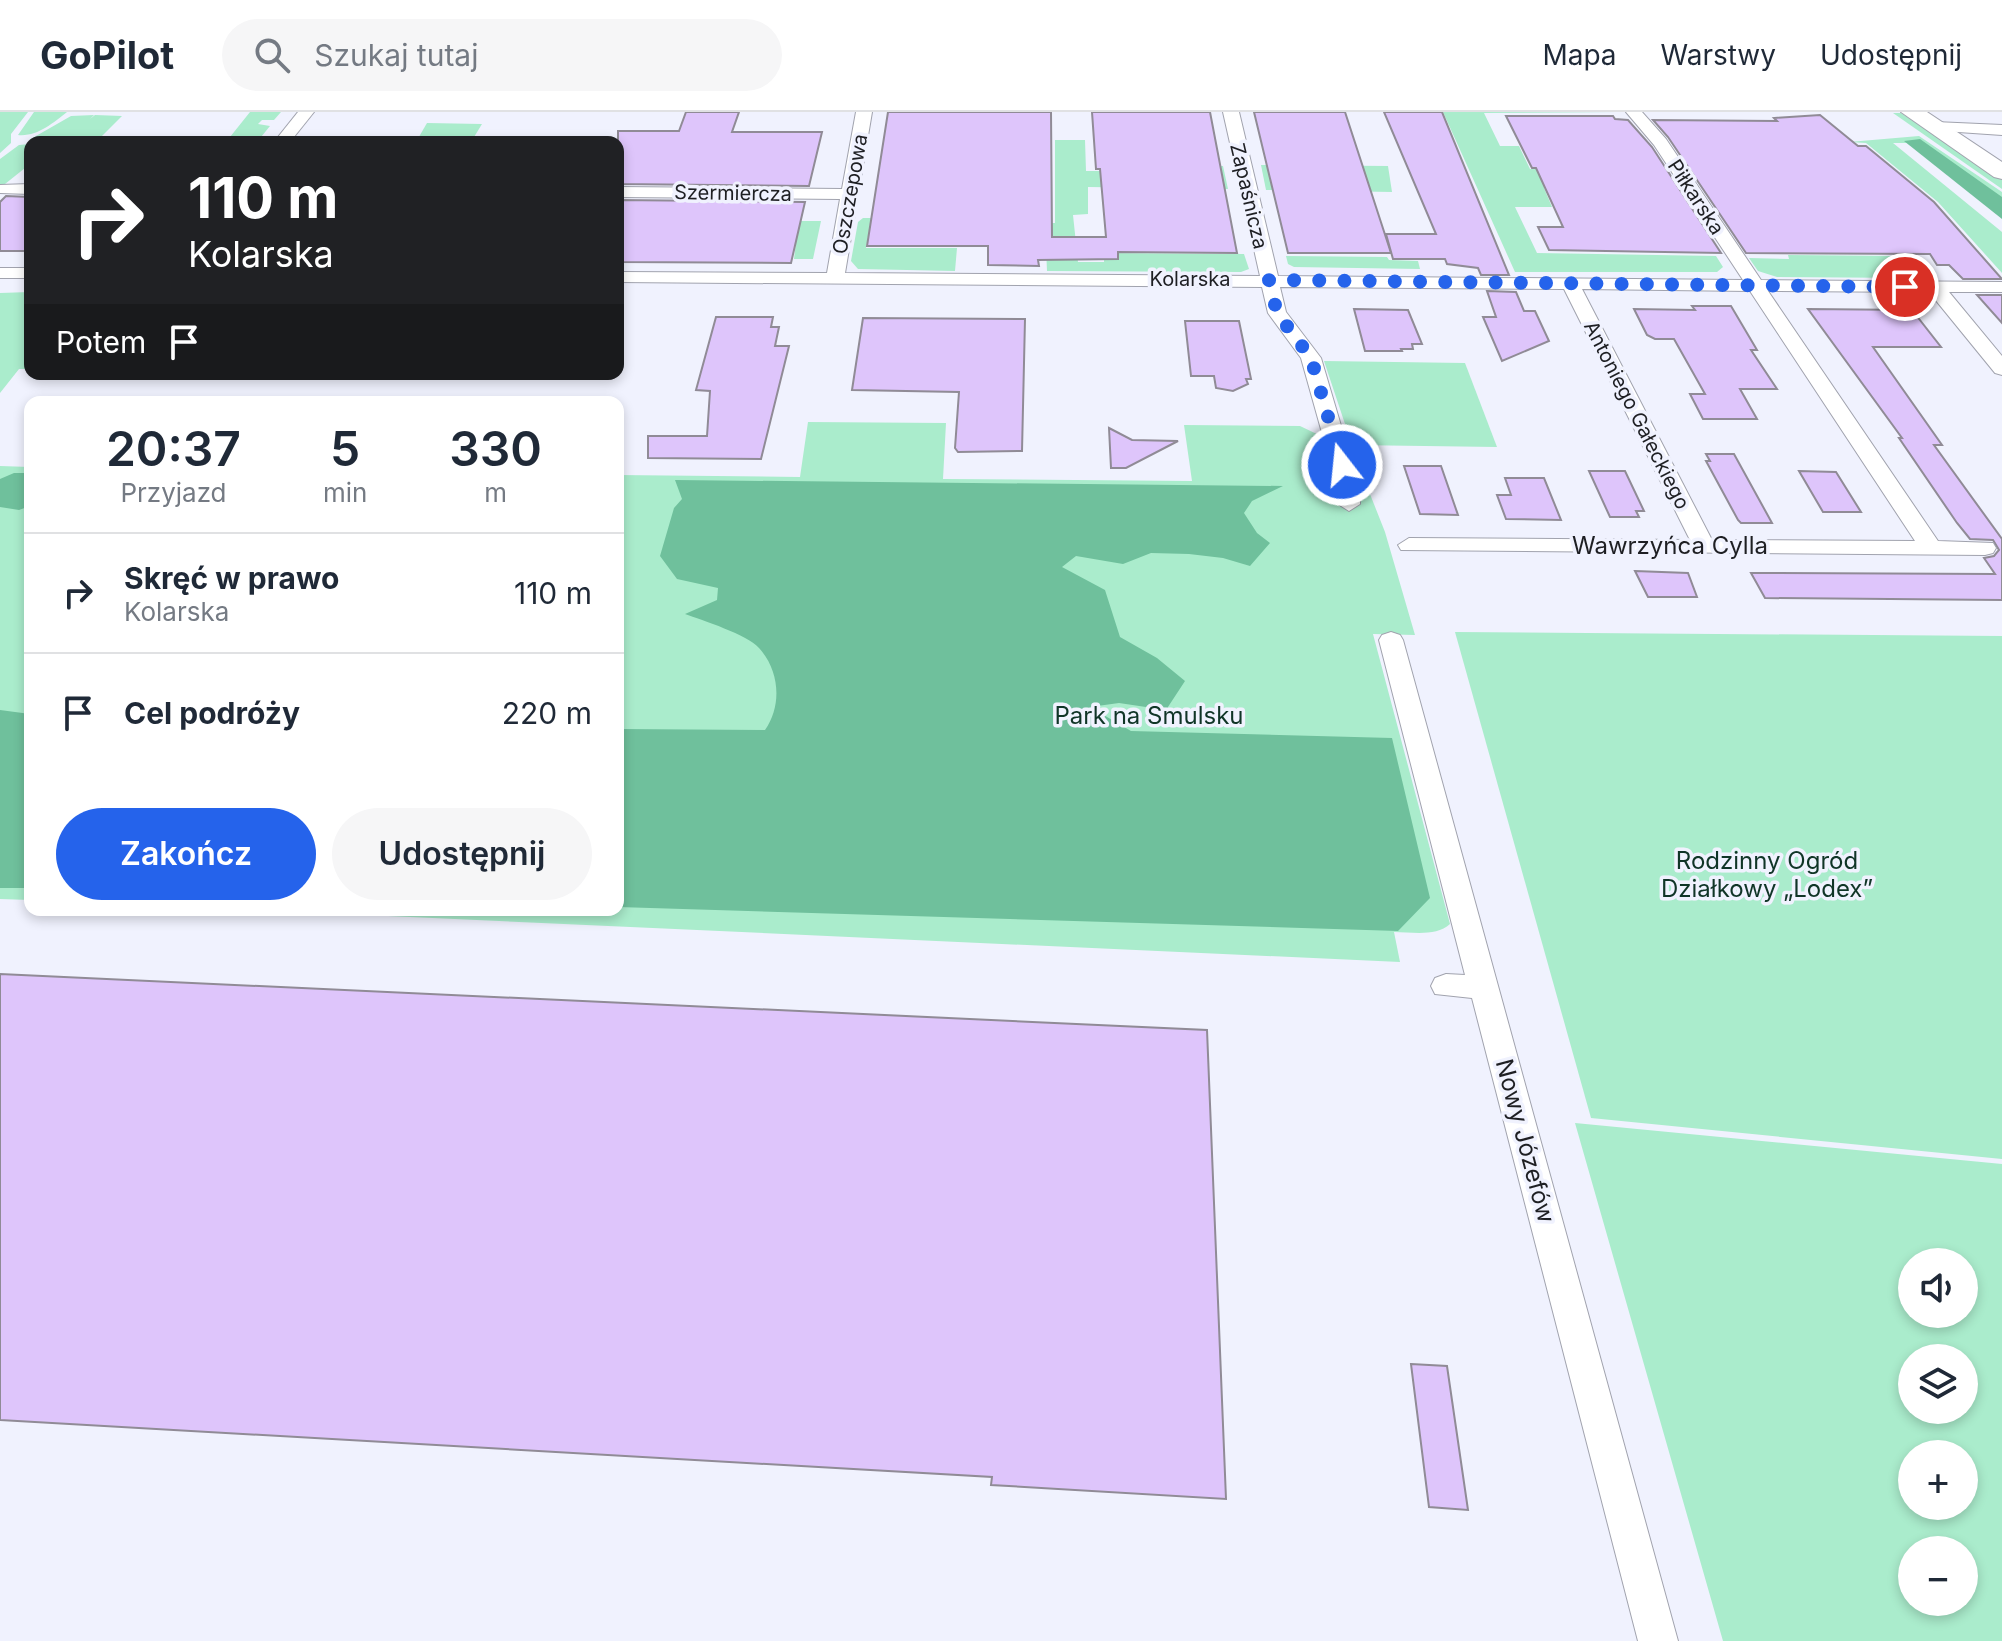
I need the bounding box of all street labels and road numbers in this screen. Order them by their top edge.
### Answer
street label: Oszczepowa [828,132,872,256]
street label: Zapaśnicza [1225,141,1273,251]
street label: Piłkarska [1663,155,1729,239]
street label: Szermiercza [674,180,792,206]
street label: Kolarska [1149,267,1231,291]
street label: Antoniego Gałeckiego [1579,317,1695,513]
street label: Wawrzyńca Cylla [1572,531,1768,560]
street label: Nowy Józefów [1490,1056,1561,1226]

